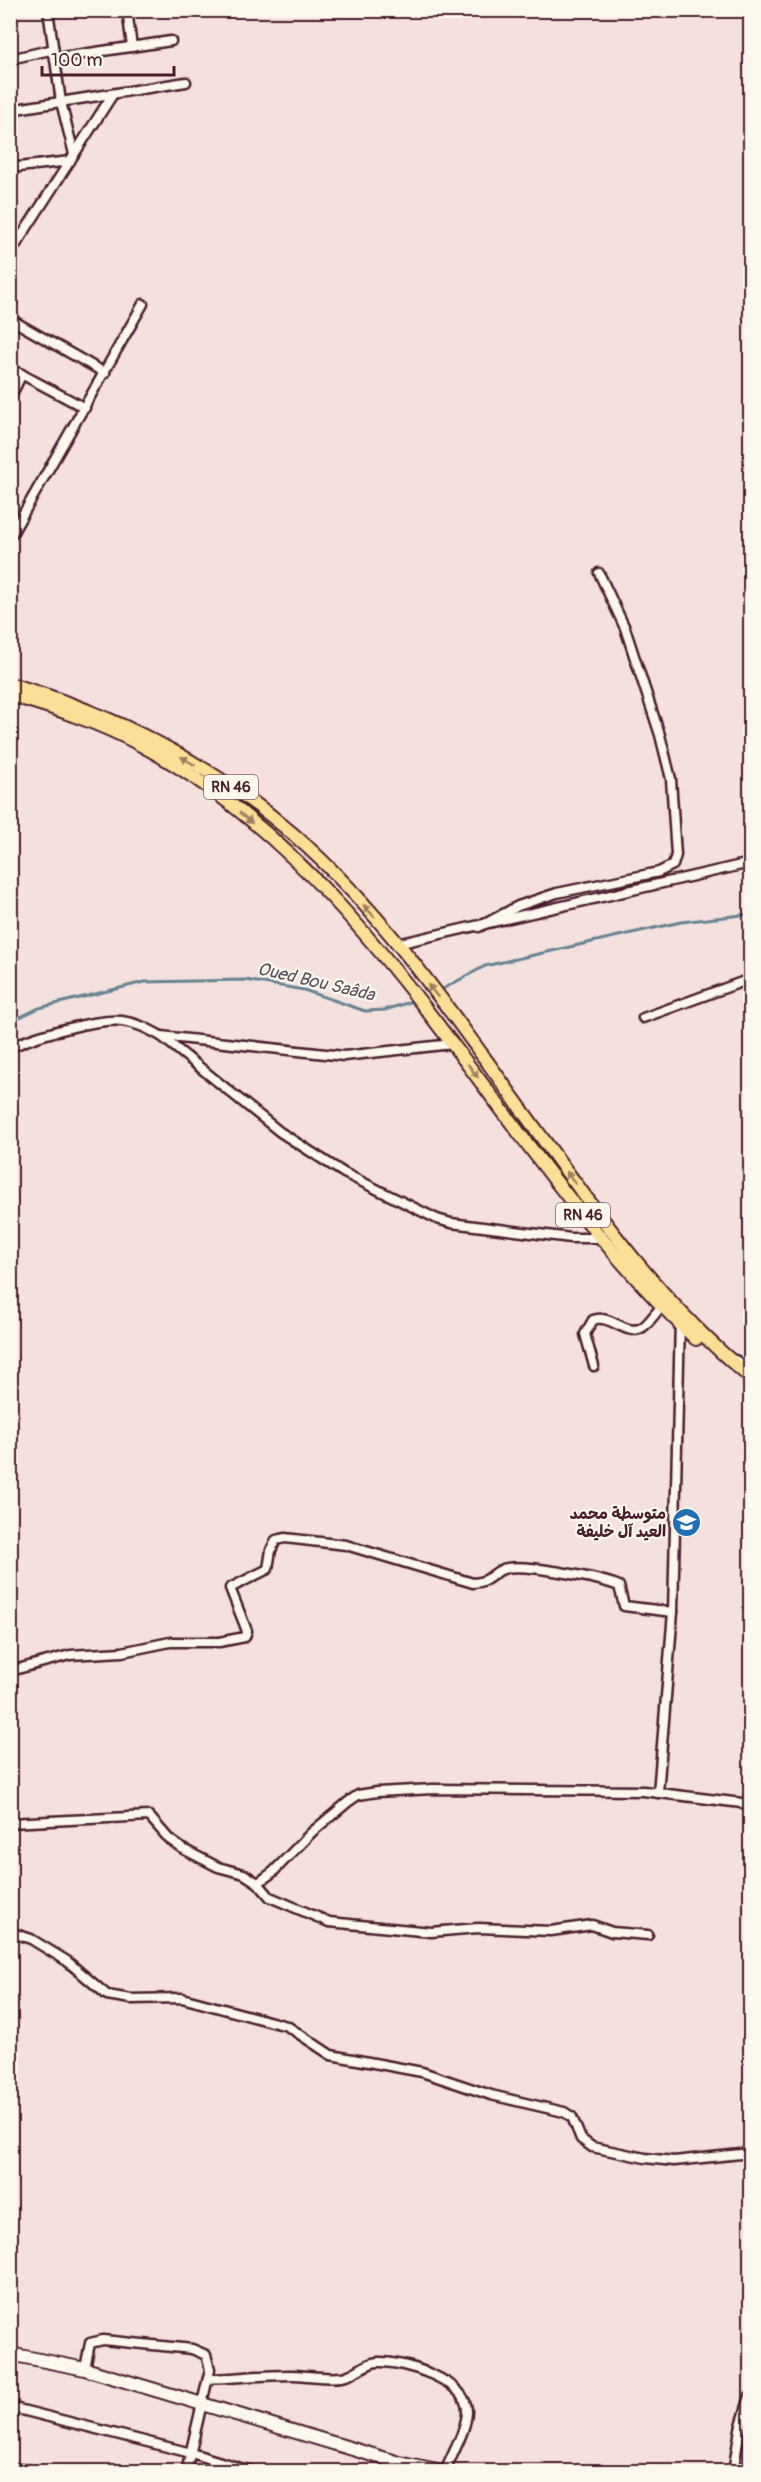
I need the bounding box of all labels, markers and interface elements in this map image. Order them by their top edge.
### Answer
scale bar [42,39,174,77]
text: 100 m [51,49,103,72]
one-way arrow [179,756,196,766]
road number: RN 46 [204,775,258,799]
one-way arrow [239,811,254,824]
one-way arrow [362,904,376,919]
water label: Oued Bou Saâda [255,957,378,1007]
one-way arrow [427,983,439,998]
one-way arrow [467,1063,479,1079]
one-way arrow [566,1171,578,1186]
road number: RN 46 [556,1203,610,1227]
place label: متوسطة محمد العيد آل خليفة [569,1504,666,1542]
school or university icon: متوسطة محمد العيد آل خليفة [671,1507,703,1539]

